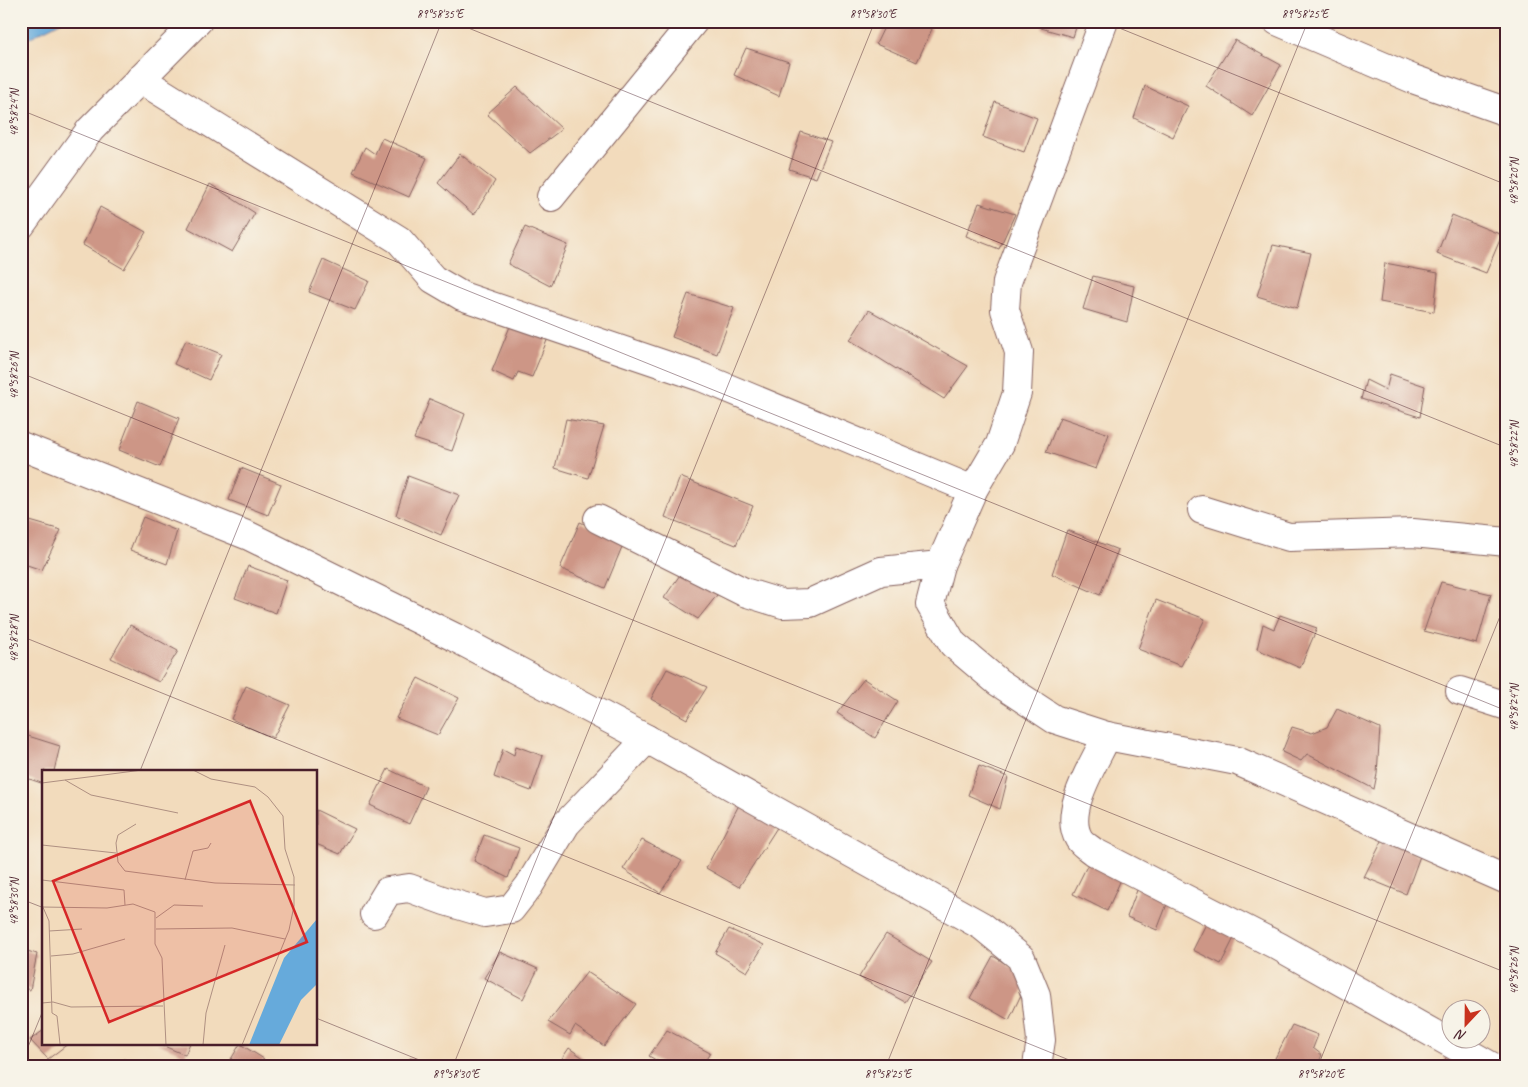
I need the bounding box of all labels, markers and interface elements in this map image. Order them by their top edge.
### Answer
text: 89°58'35"E [417,6,465,22]
text: 89°58'30"E [850,6,898,22]
text: 89°58'25"E [1282,6,1330,22]
text: 48°58'24"N [6,88,22,137]
text: 48°58'20"N [1506,157,1522,206]
text: 48°58'26"N [6,351,22,400]
text: 48°58'22"N [1506,420,1522,469]
text: 48°58'28"N [6,614,22,663]
text: 48°58'24"N [1506,683,1522,732]
inset map [42,770,318,1044]
text: 48°58'30"N [6,877,22,926]
text: 48°58'26"N [1506,946,1522,995]
north arrow [1440,1000,1490,1050]
text: N [1452,1025,1469,1045]
text: 89°58'30"E [433,1066,481,1082]
text: 89°58'25"E [865,1066,913,1082]
text: 89°58'20"E [1298,1066,1346,1082]

